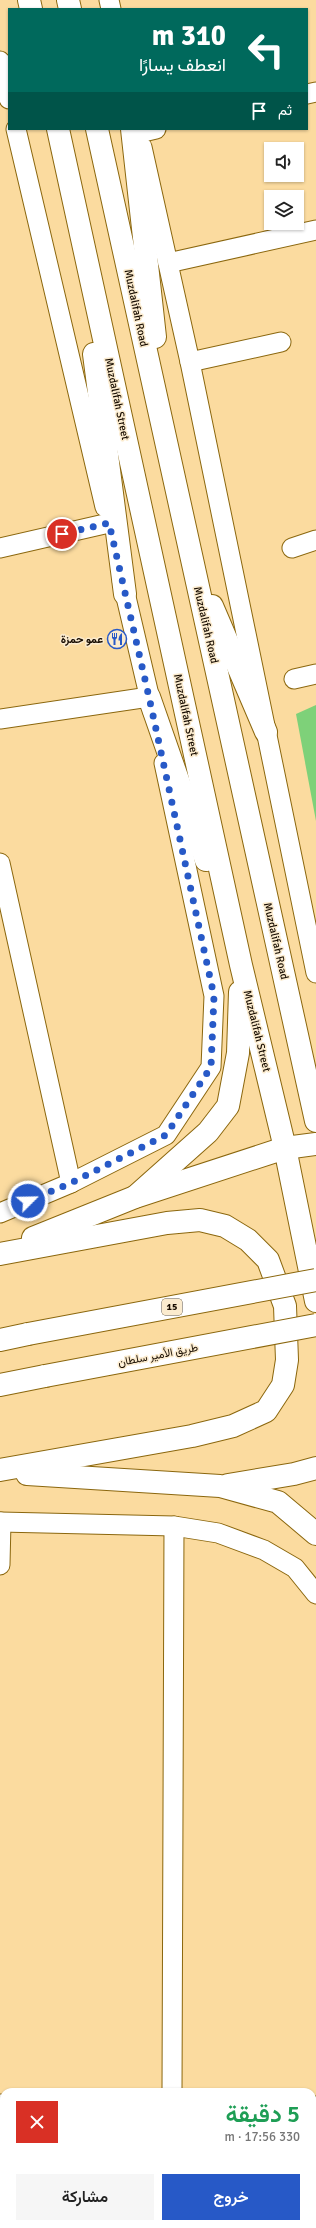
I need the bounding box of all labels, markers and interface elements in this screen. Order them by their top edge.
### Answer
text: 310 m [152,19,226,53]
icon: left [240,24,292,76]
text: انعطف يسارًا [139,54,226,76]
icon: arrive [248,100,270,122]
text: ثم [278,101,292,119]
map controls [264,142,304,230]
button: sound [264,142,304,182]
button: layers [264,190,304,230]
street label: Muzdalifah Road [121,268,151,348]
street label: Muzdalifah Street [102,357,132,441]
pin [45,517,79,551]
icon: arrive [51,523,73,545]
street label: Muzdalifah Road [191,585,221,665]
restaurant icon: عمو حمزة [106,628,128,650]
place label: عمو حمزة [61,633,103,646]
street label: Muzdalifah Street [171,673,201,757]
street label: Muzdalifah Road [261,901,291,981]
street label: Muzdalifah Street [241,989,273,1073]
position arrow [7,1180,49,1222]
road number: 15 [162,1299,182,1315]
street label: طريق الأمير سلطان [117,1341,199,1369]
text: 5 دقيقة [225,2099,300,2129]
button: close [16,2101,58,2143]
text: 330 m · 17:56 [224,2129,300,2145]
button: مشاركة [16,2174,154,2220]
button: خروج [162,2174,300,2220]

